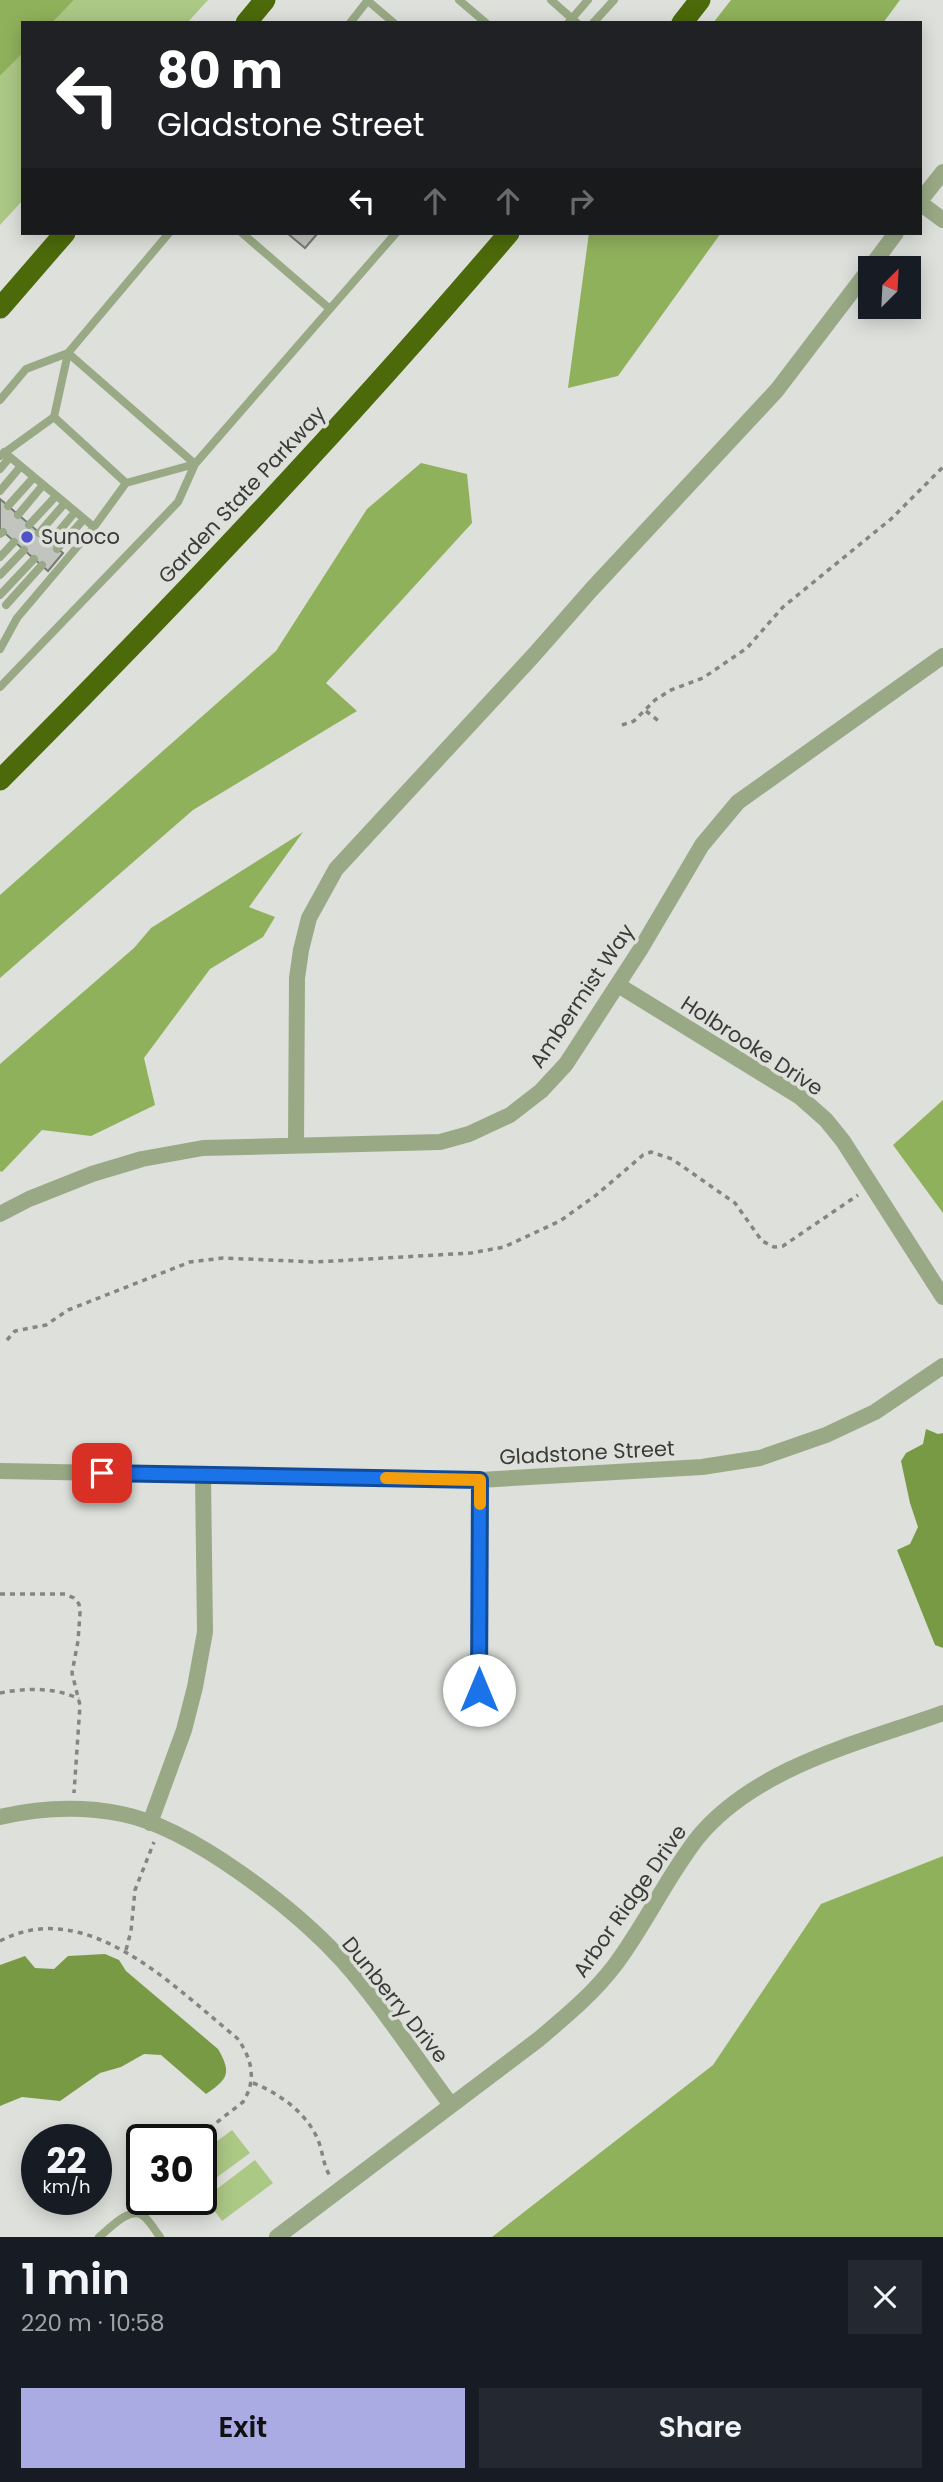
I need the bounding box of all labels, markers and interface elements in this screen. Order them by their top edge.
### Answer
text: 80 m [157,37,283,105]
icon: left [42,49,133,140]
text: Gladstone Street [157,102,424,147]
icon: left [343,182,381,220]
icon: ahead [416,182,454,220]
icon: ahead [489,182,527,220]
icon: right [562,182,600,220]
north arrow [858,256,920,318]
map controls [858,256,921,319]
street label: Garden State Parkway [151,399,332,590]
place label: Sunoco [41,522,120,551]
marker: Sunoco [19,529,35,545]
street label: Ambermist Way [522,918,641,1074]
street label: Holbrooke Drive [676,989,829,1102]
street label: Gladstone Street [499,1433,675,1472]
pin [72,1443,132,1503]
icon: arrive [83,1454,121,1492]
position arrow [442,1653,516,1727]
street label: Arbor Ridge Drive [566,1818,693,1983]
street label: Dunberry Drive [335,1930,455,2069]
speed limit sign: 30 [126,2124,217,2215]
text: 22 [47,2136,86,2185]
text: km/h [43,2174,90,2199]
text: 1 min [21,2250,130,2309]
button: close [848,2260,922,2334]
text: 220 m · 10:58 [21,2307,165,2339]
button: Exit [21,2388,465,2468]
button: Share [479,2388,922,2468]

